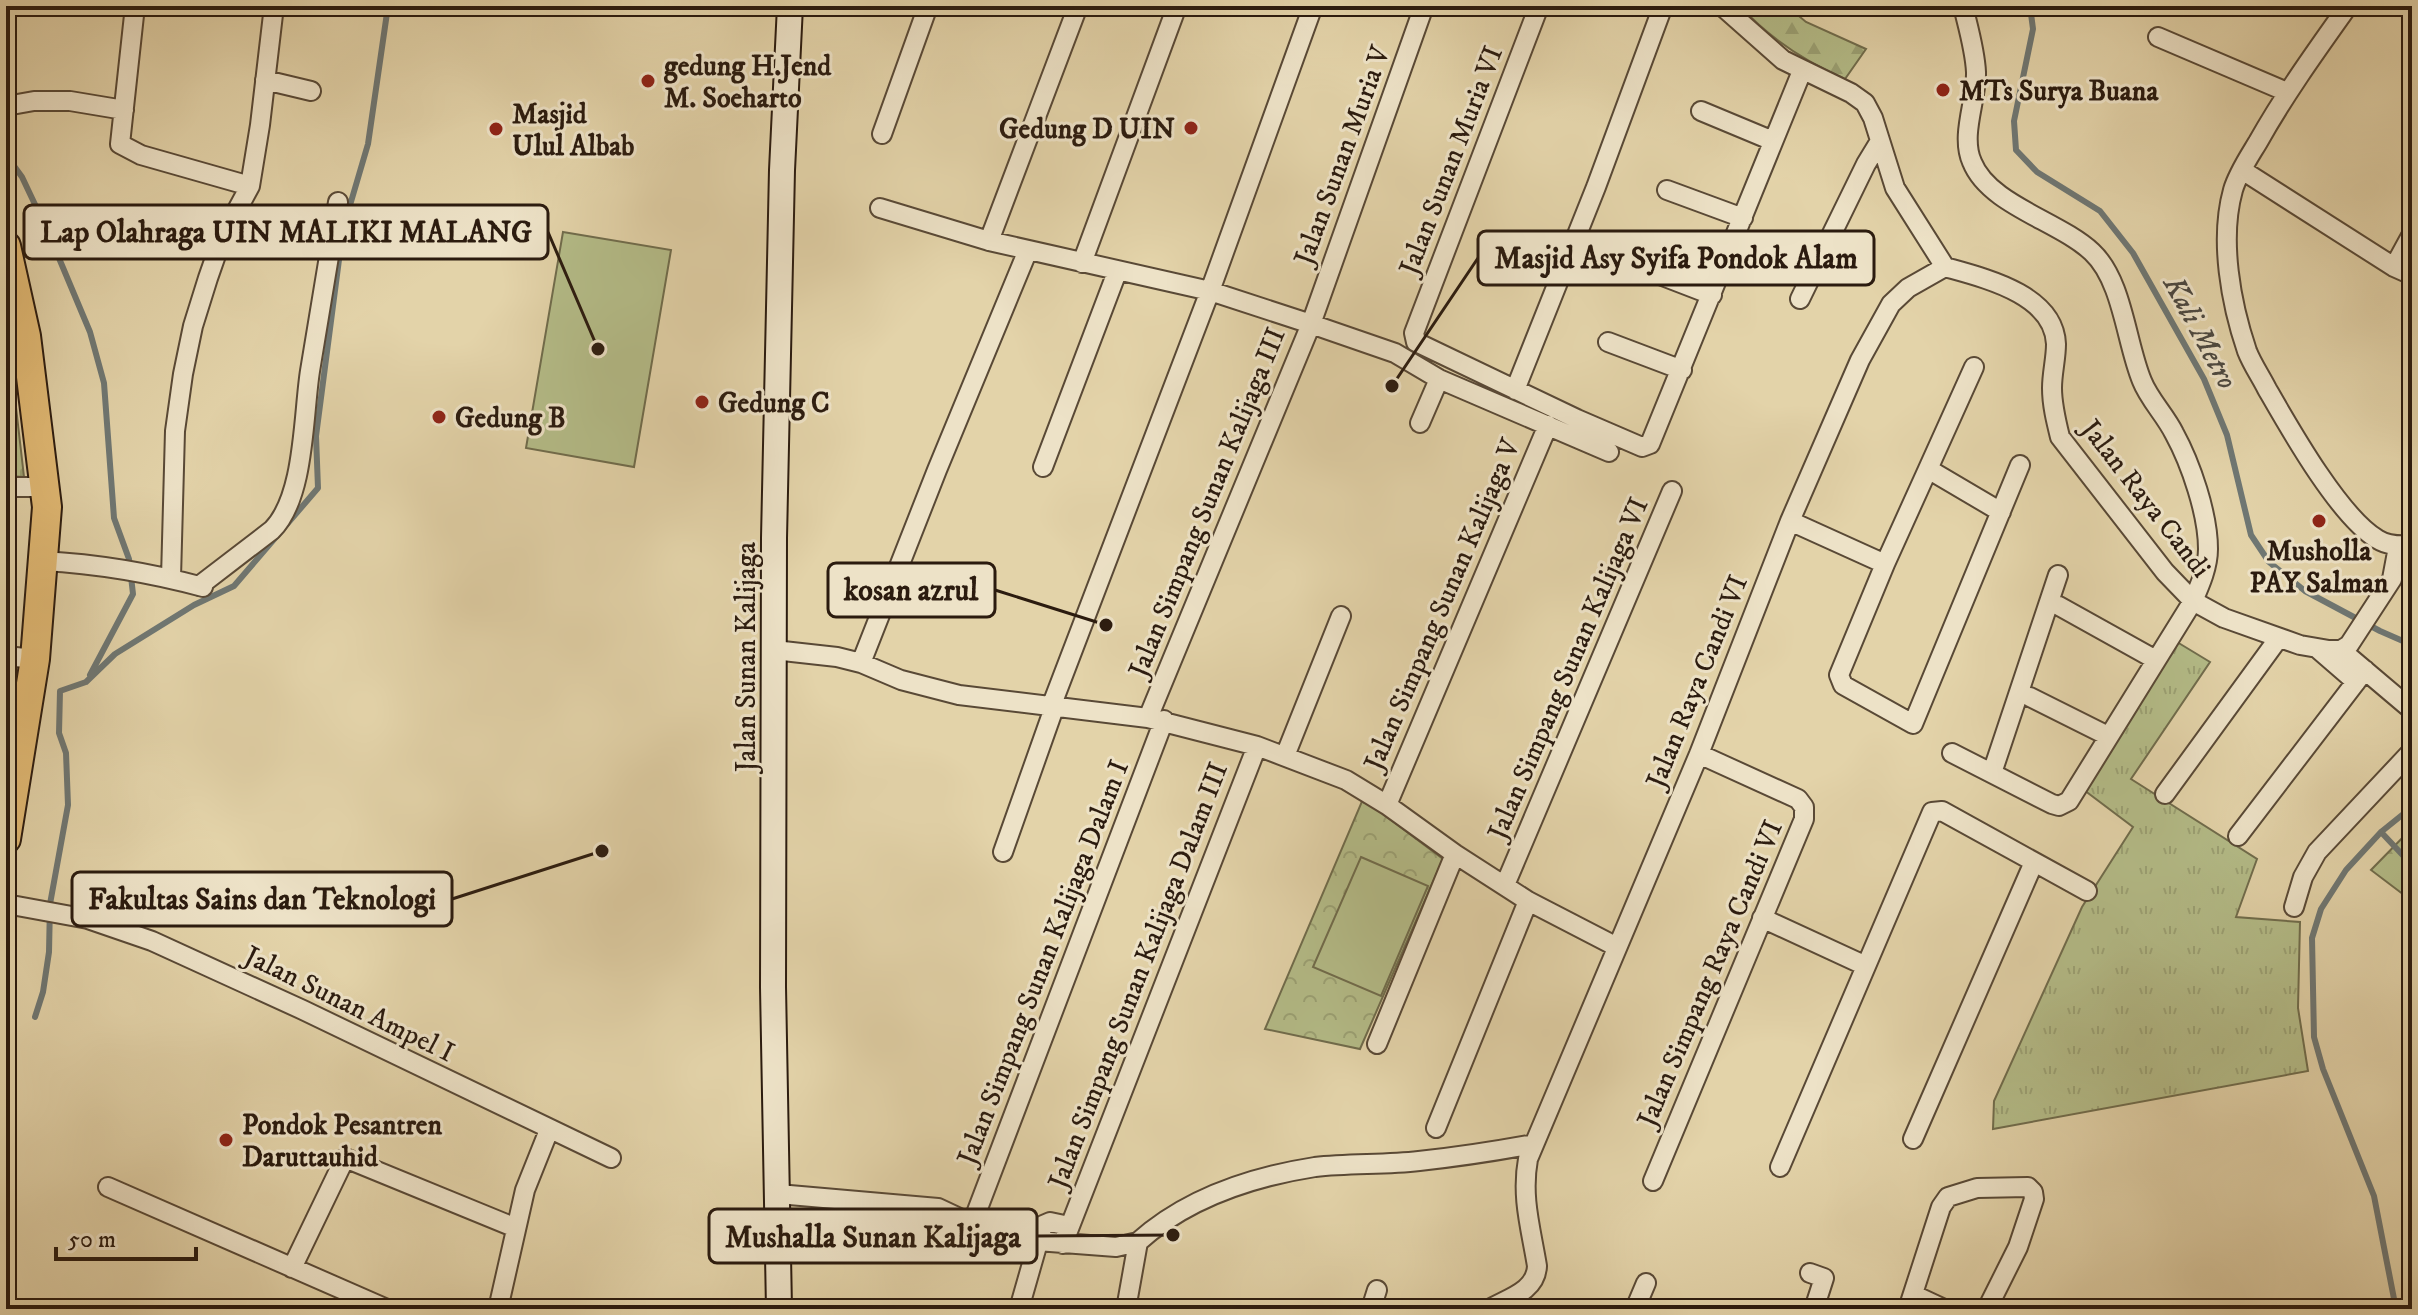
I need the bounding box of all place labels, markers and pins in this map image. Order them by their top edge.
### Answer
place label: gedung H.Jend M. Soeharto [663,49,832,116]
marker: gedung H.Jend M. Soeharto [639,72,657,90]
place label: MTs Surya Buana [1959,74,2159,109]
marker: MTs Surya Buana [1934,81,1952,99]
place label: Masjid Ulul Albab [512,97,634,164]
place label: Gedung D UIN [999,112,1175,147]
marker: Gedung D UIN [1182,119,1200,137]
marker: Masjid Ulul Albab [487,120,505,138]
callout: Lap Olahraga UIN MALIKI MALANG [24,205,548,259]
callout: Masjid Asy Syifa Pondok Alam [1478,231,1874,285]
place label: Gedung C [718,386,830,421]
marker: Gedung C [693,393,711,411]
place label: Gedung B [455,401,566,436]
marker: Gedung B [430,408,448,426]
marker: Musholla PAY Salman [2310,512,2328,530]
place label: Musholla PAY Salman [2249,534,2389,601]
callout: kosan azrul [828,563,995,617]
callout: Fakultas Sains dan Teknologi [72,872,452,926]
place label: Pondok Pesantren Daruttauhid [242,1108,442,1175]
marker: Pondok Pesantren Daruttauhid [217,1131,235,1149]
callout: Mushalla Sunan Kalijaga [709,1209,1037,1263]

